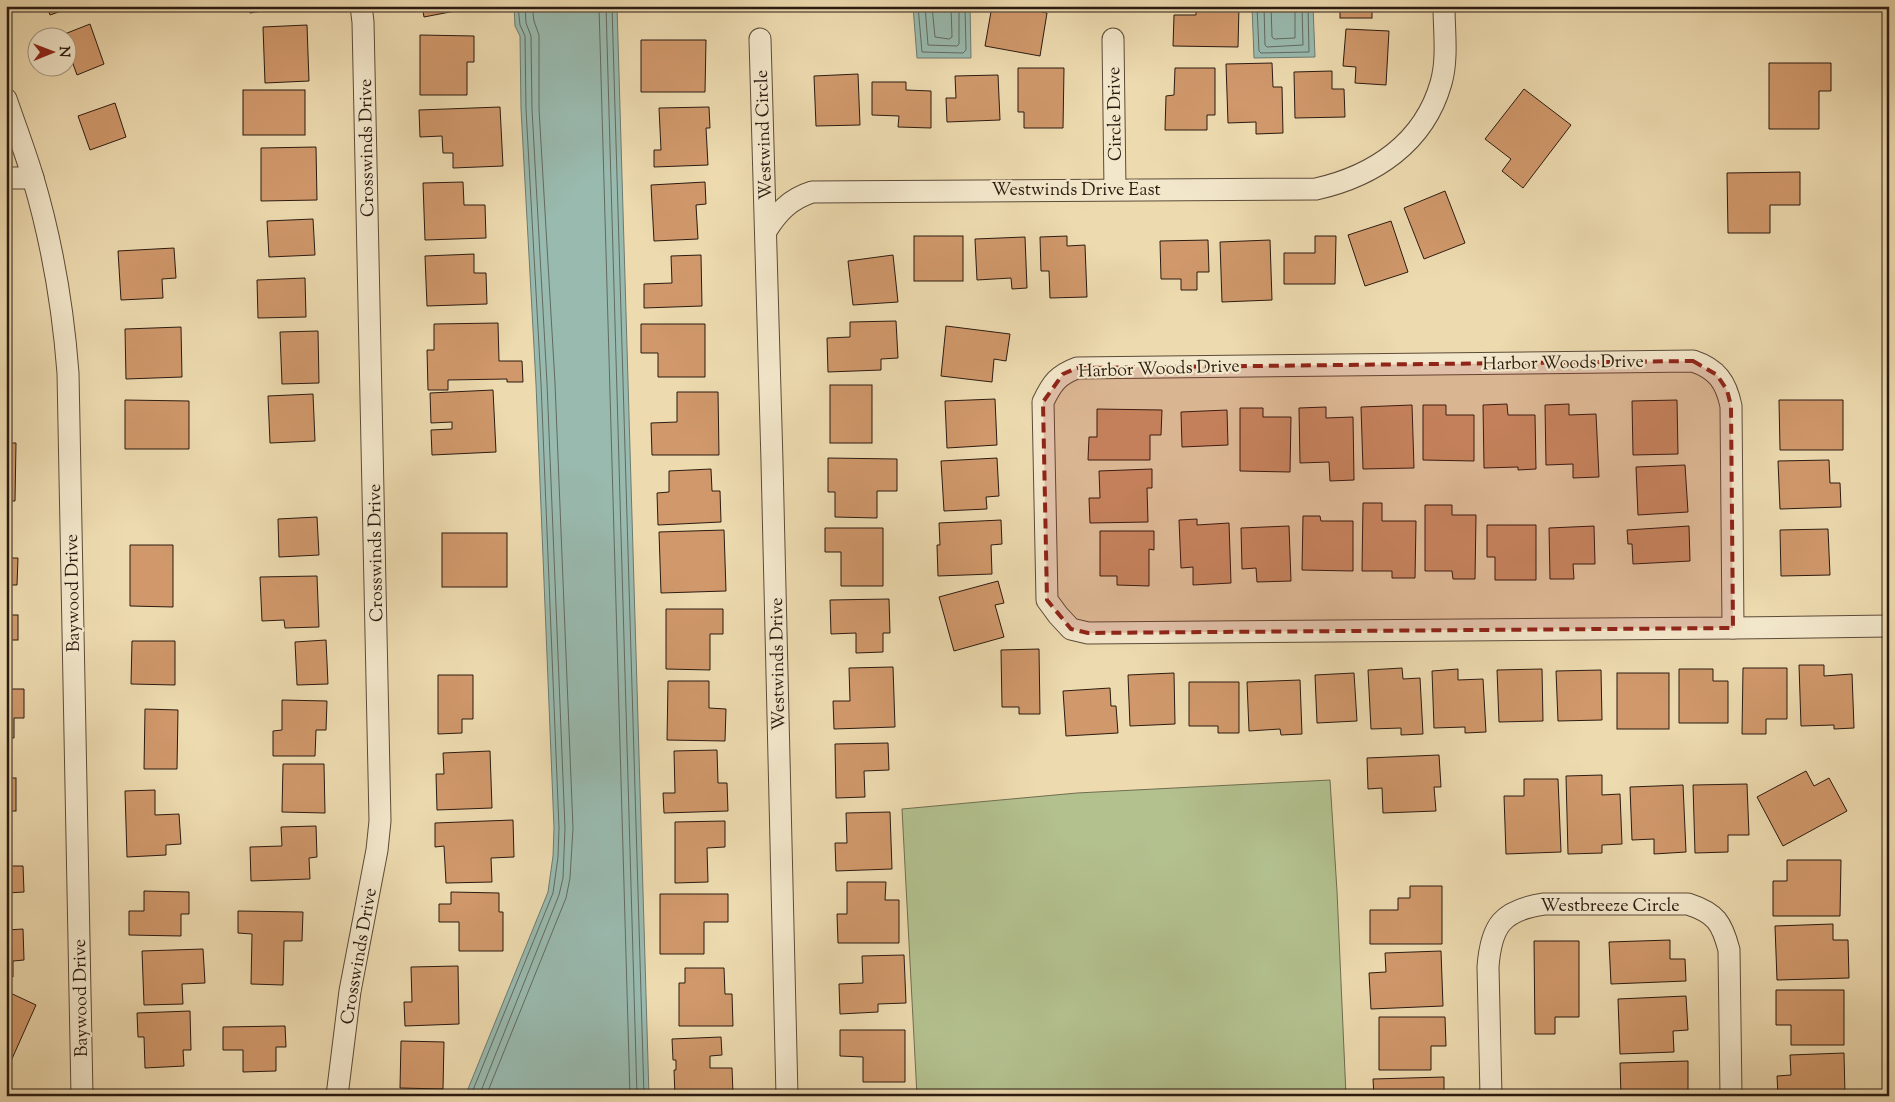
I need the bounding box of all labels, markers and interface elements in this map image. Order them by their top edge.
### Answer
north arrow [28,28,78,78]
text: N [53,46,73,58]
street label: Circle Drive [1102,67,1130,161]
street label: Westwind Circle [750,69,780,200]
street label: Crosswinds Drive [354,79,382,217]
street label: Westwinds Drive East [991,178,1161,204]
street label: Harbor Woods Drive [1482,350,1644,378]
street label: Harbor Woods Drive [1078,354,1240,386]
street label: Crosswinds Drive [363,484,391,622]
street label: Baywood Drive [60,534,88,652]
street label: Westwinds Drive [765,597,793,731]
street label: Crosswinds Drive [335,886,385,1027]
street label: Westbreeze Circle [1540,894,1680,920]
street label: Baywood Drive [68,939,96,1057]

